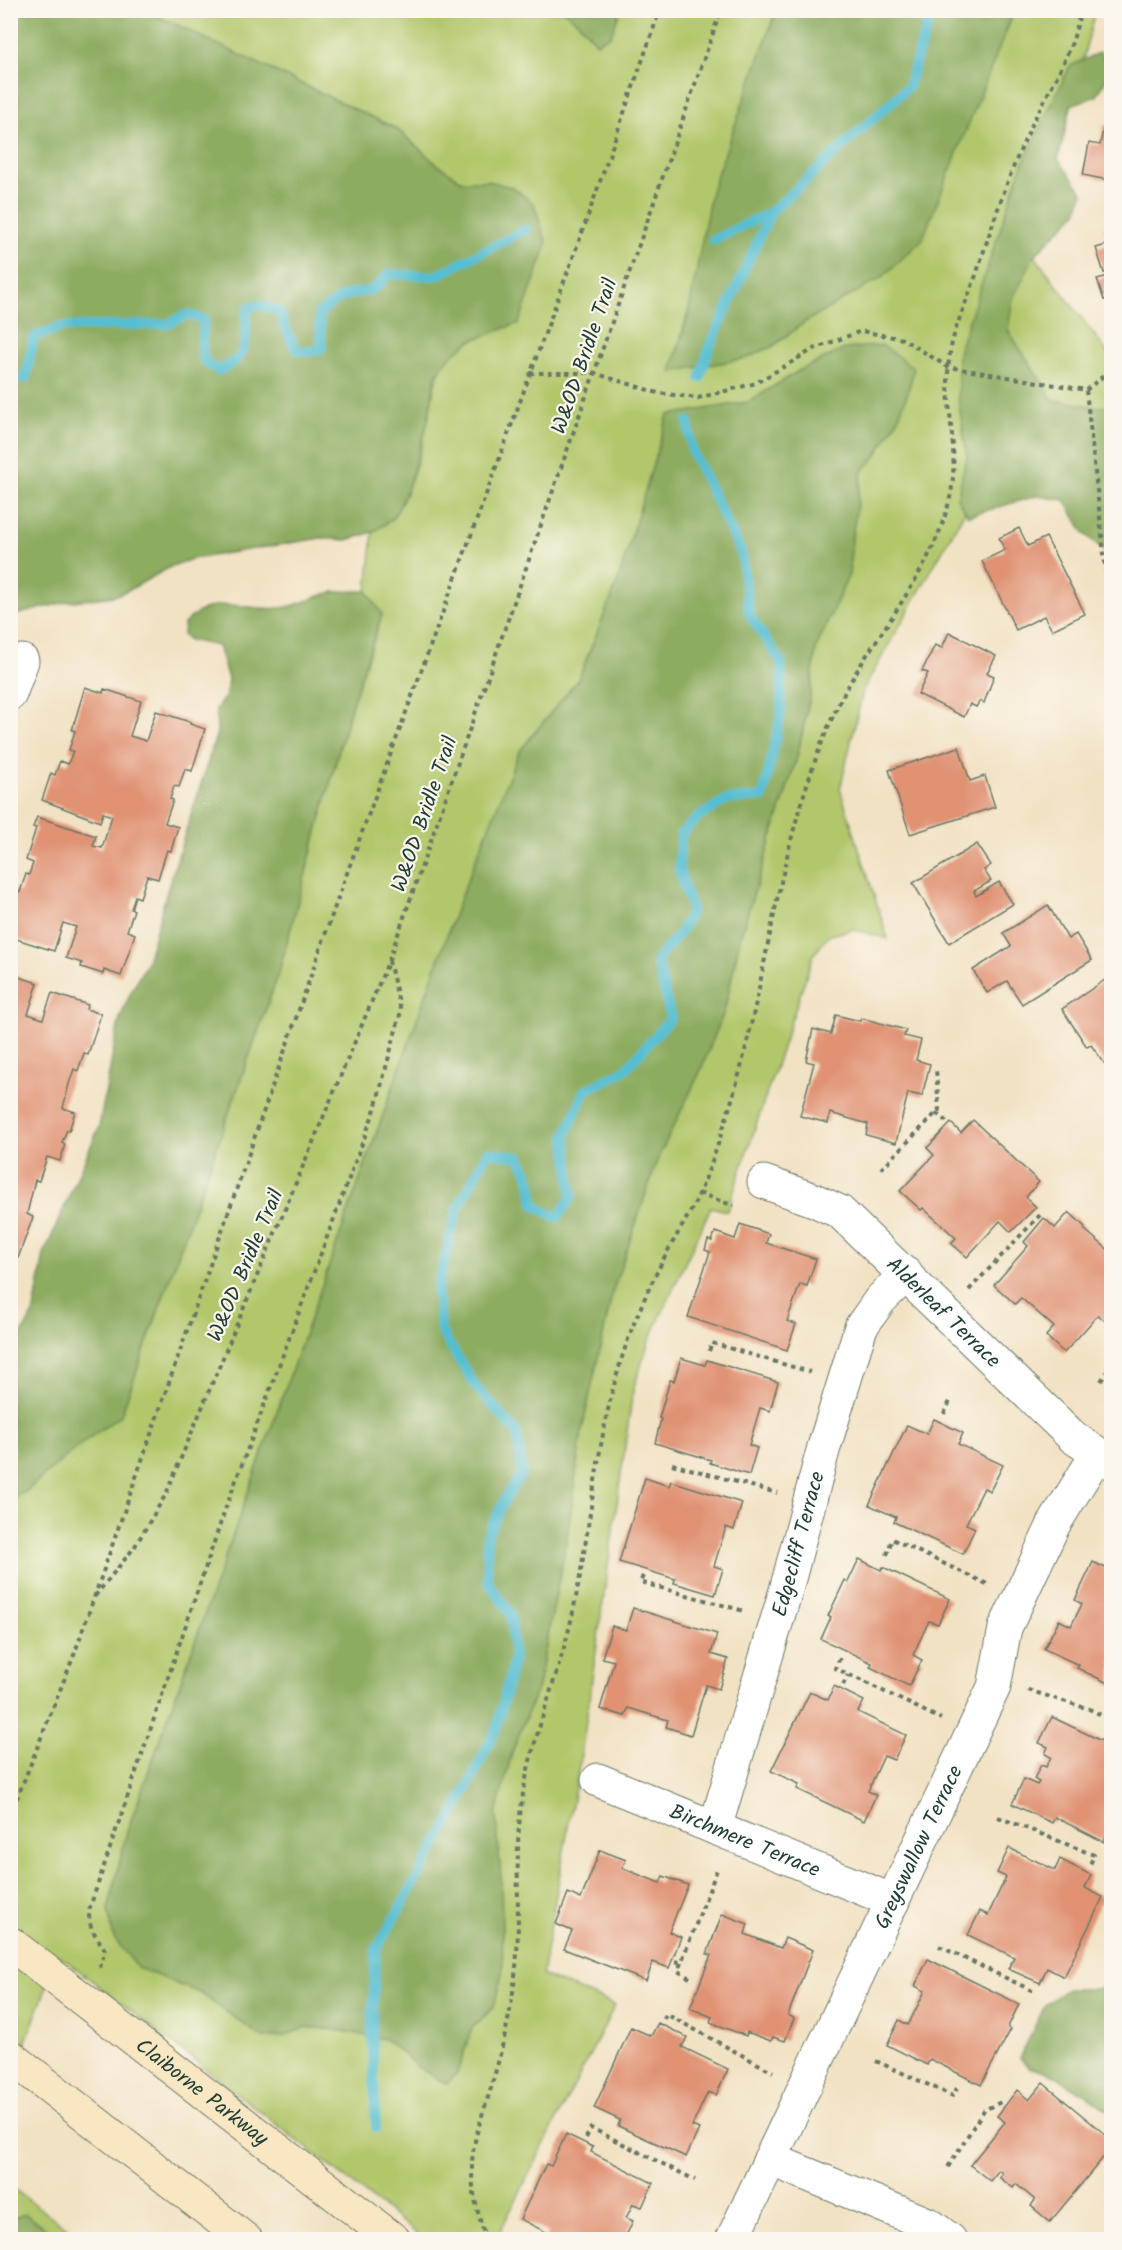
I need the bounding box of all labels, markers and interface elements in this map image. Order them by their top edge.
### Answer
street label: W&OD Bridle Trail [543,274,628,439]
street label: W&OD Bridle Trail [383,732,468,897]
street label: W&OD Bridle Trail [199,1184,293,1347]
street label: Alderleaf Terrace [878,1250,1008,1377]
street label: Edgecliff Terrace [764,1467,835,1621]
street label: Greyswallow Terrace [867,1760,973,1935]
street label: Birchmere Terrace [664,1796,825,1888]
street label: Claiborne Parkway [127,2031,275,2155]

